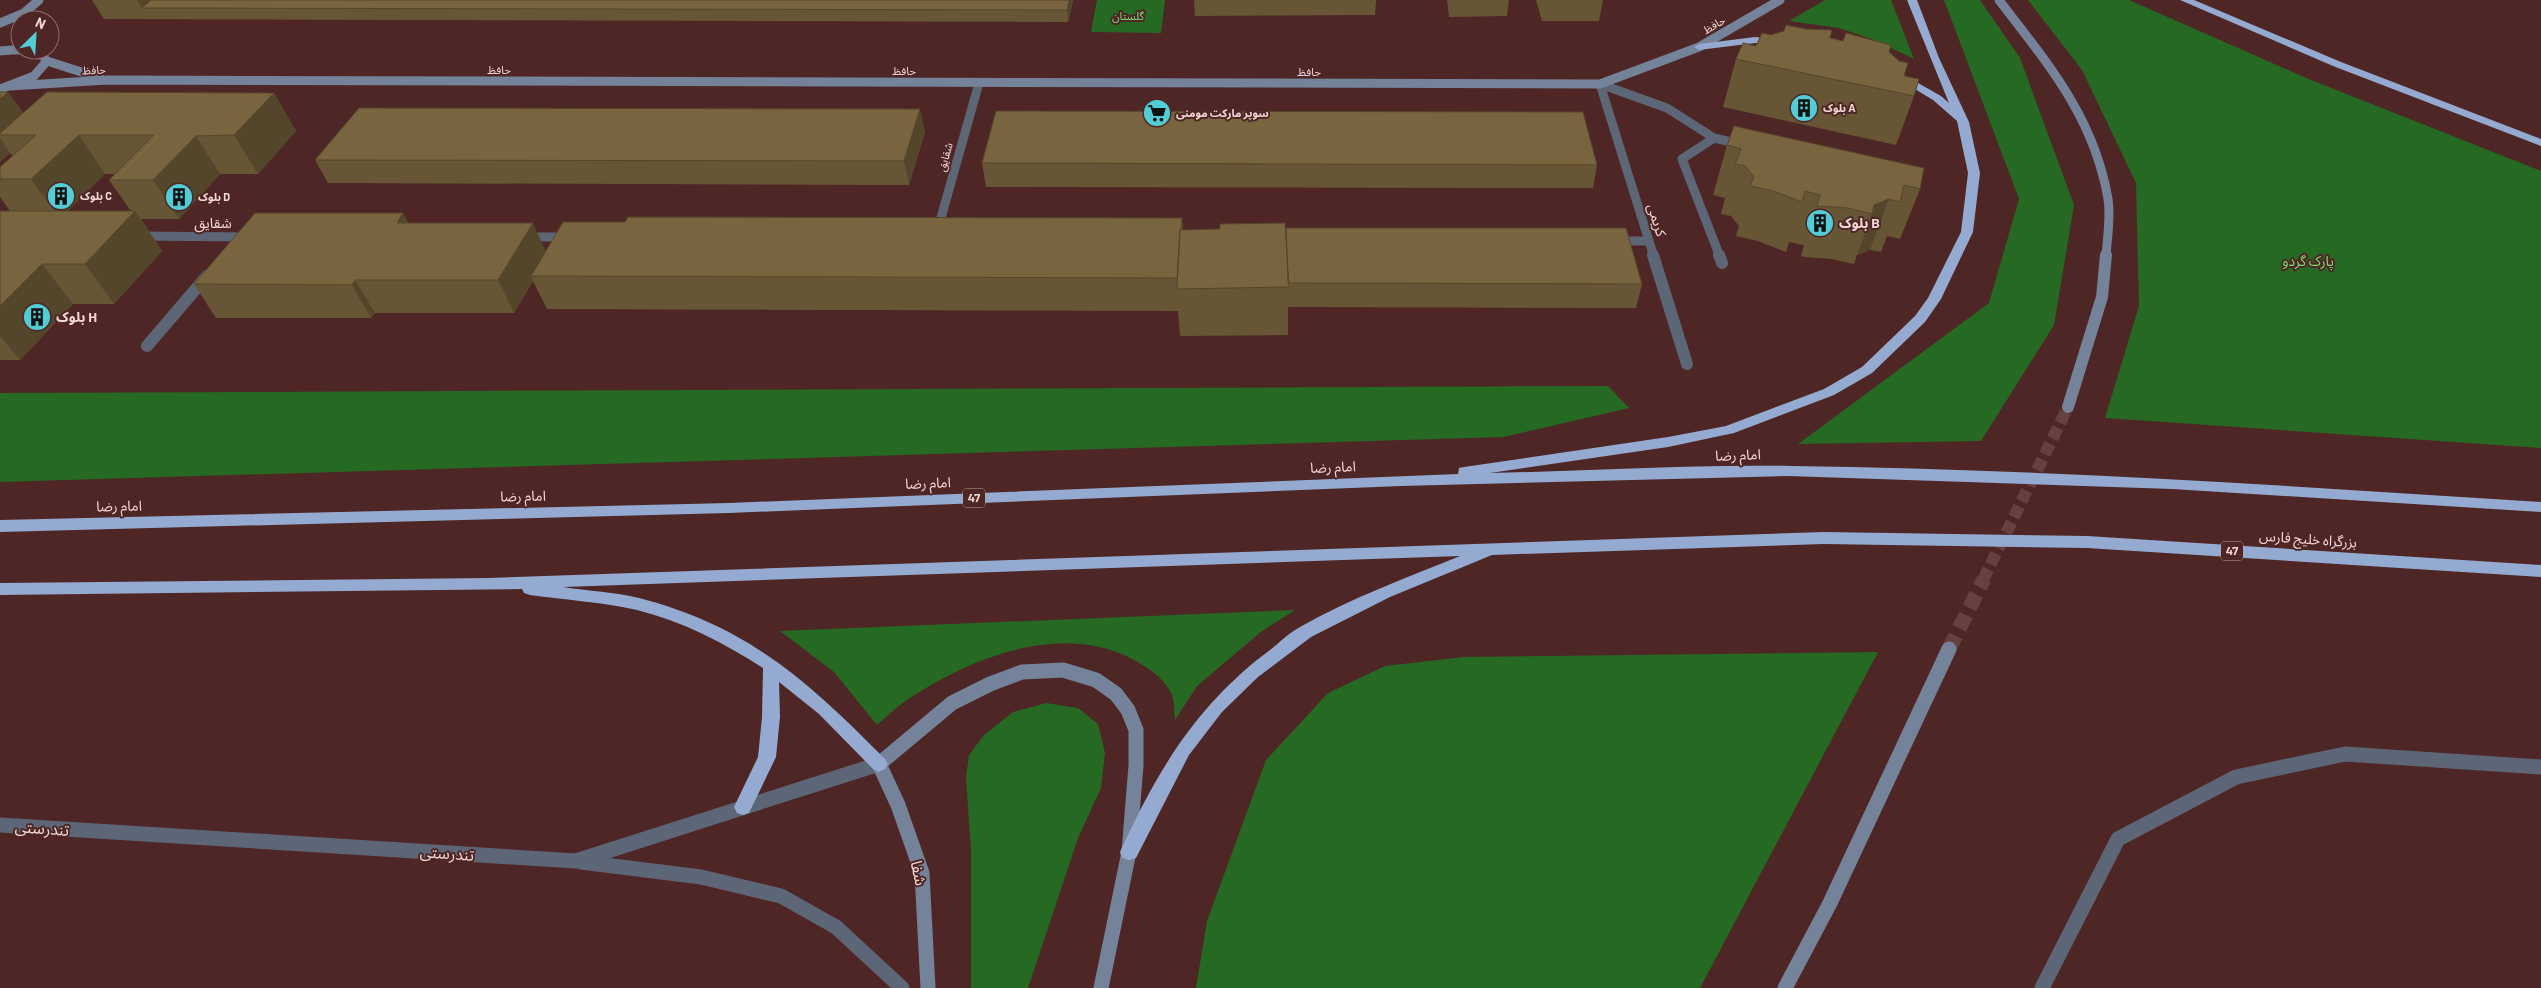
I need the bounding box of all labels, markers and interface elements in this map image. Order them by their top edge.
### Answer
park label: گلستان [1112,9,1144,23]
north arrow [10,10,60,60]
text: N [33,13,49,32]
street label: حافظ [1700,13,1728,36]
street label: حافظ [82,62,107,77]
street label: حافظ [487,63,511,76]
street label: حافظ [892,64,916,77]
street label: حافظ [1297,65,1321,78]
building icon: بلوک A [1789,93,1819,123]
supermarket icon: سوپر مارکت مومنی [1142,98,1172,128]
place label: بلوک A [1823,101,1856,115]
place label: سوپر مارکت مومنی [1176,106,1269,121]
street label: شقایق [934,141,956,173]
building icon: بلوک C [46,181,76,211]
building icon: بلوک D [164,182,194,212]
place label: بلوک C [80,189,112,203]
place label: بلوک D [198,190,230,204]
street label: کریمی [1643,201,1671,239]
building icon: بلوک B [1805,208,1835,238]
street label: شقایق [194,214,232,233]
place label: بلوک B [1839,214,1880,231]
park label: پارک گردو [2282,252,2334,271]
building icon: بلوک H [22,302,52,332]
place label: بلوک H [56,308,97,325]
street label: امام رضا [1715,445,1761,467]
street label: امام رضا [1310,457,1356,479]
street label: امام رضا [905,473,951,495]
street label: امام رضا [500,487,546,507]
road number: 47 [963,488,985,508]
street label: امام رضا [96,497,142,517]
street label: بزرگراه خلیج فارس [2258,527,2358,553]
road number: 47 [2221,542,2243,560]
street label: تندرستی [14,816,70,840]
street label: تندرستی [419,841,475,865]
street label: شفا [908,859,931,887]

